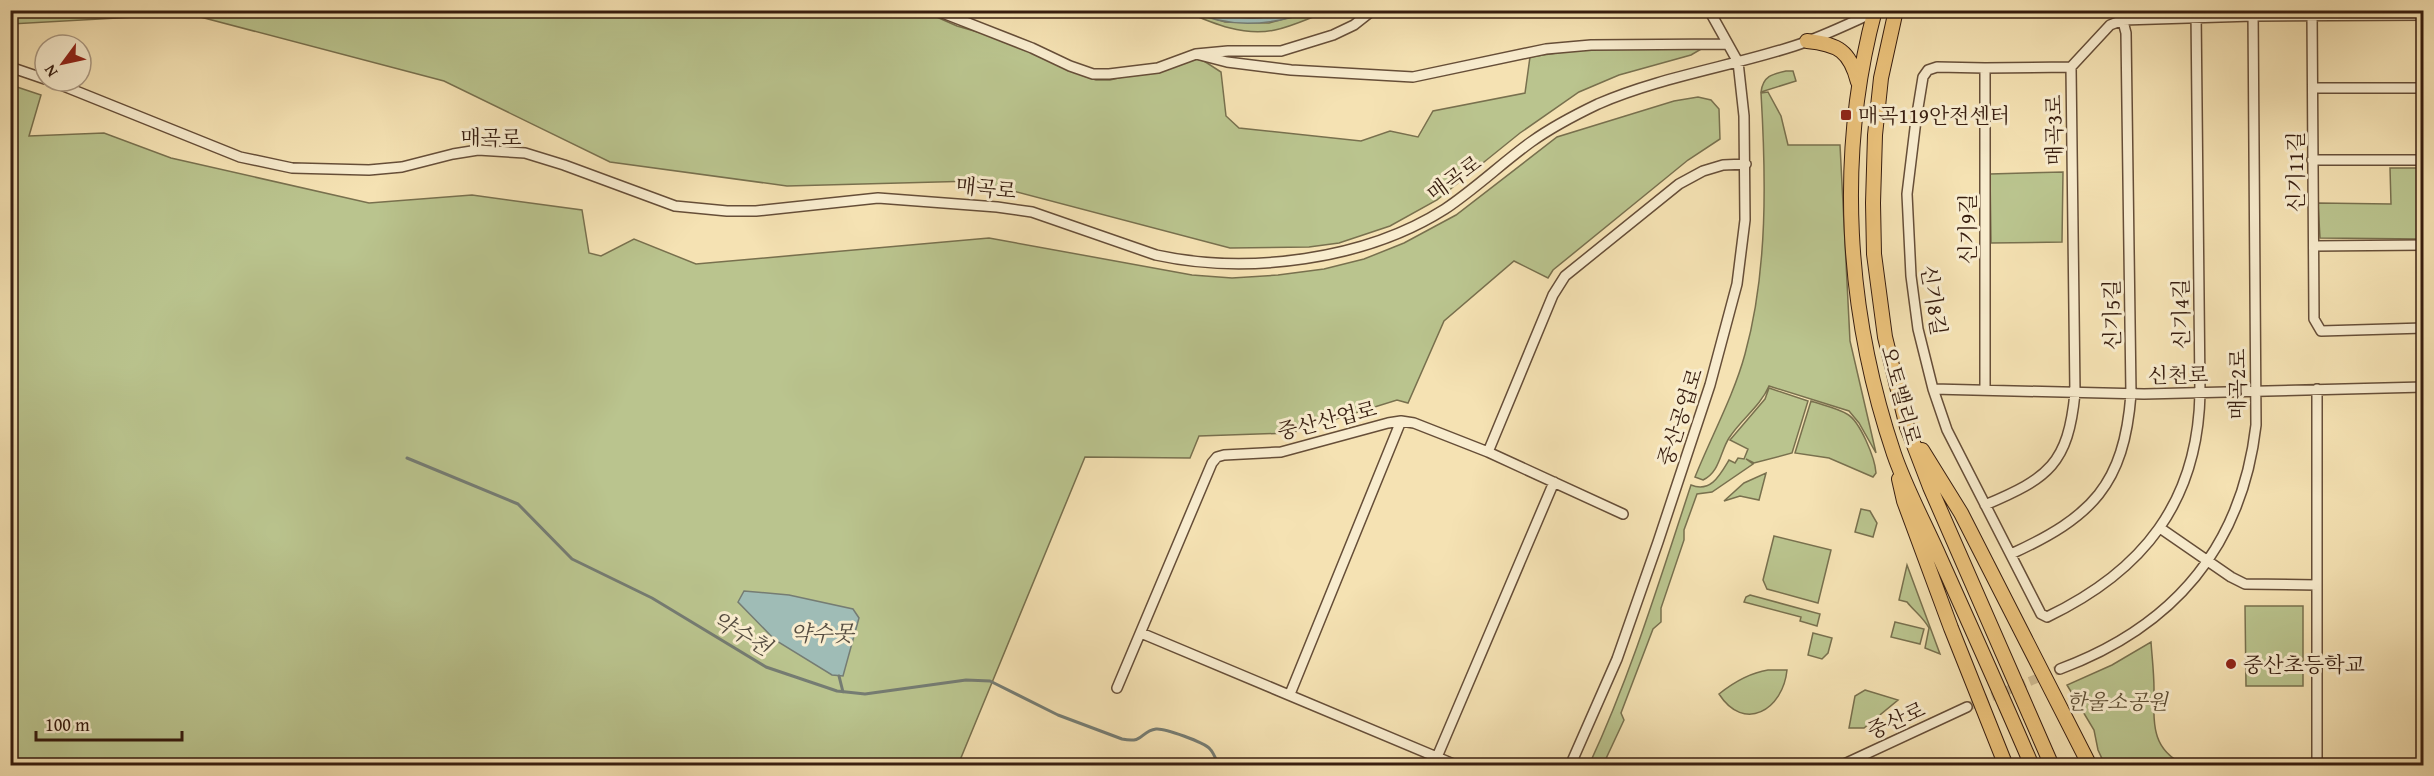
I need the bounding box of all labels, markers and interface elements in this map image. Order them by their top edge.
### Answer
north arrow [33,33,93,93]
text: N [37,60,63,82]
street label: 매곡3로 [2038,94,2070,166]
place label: 매곡119안전센터 [1858,100,2010,131]
marker: 매곡119안전센터 [1839,108,1853,122]
street label: 매곡로 [461,122,521,153]
street label: 신기11길 [2280,131,2311,213]
street label: 매곡로 [1420,148,1488,208]
street label: 매곡로 [954,169,1018,207]
street label: 신기9길 [1952,194,1983,264]
street label: 신기8길 [1913,263,1955,337]
street label: 신기4길 [2165,278,2197,350]
street label: 신기5길 [2096,279,2128,351]
street label: 오토밸리로 [1873,342,1929,448]
street label: 매곡2로 [2222,349,2253,419]
street label: 신천로 [2147,359,2209,391]
street label: 중산공업로 [1650,364,1710,470]
street label: 중산산업로 [1274,393,1380,447]
water label: 약수천 [706,603,779,664]
water label: 약수못 [790,617,856,649]
place label: 중산초등학교 [2243,649,2365,680]
marker: 중산초등학교 [2224,657,2238,671]
park label: 한울소공원 [2066,686,2169,717]
street label: 중산로 [1862,693,1930,747]
scale bar [36,704,182,742]
text: 100 m [45,711,90,738]

